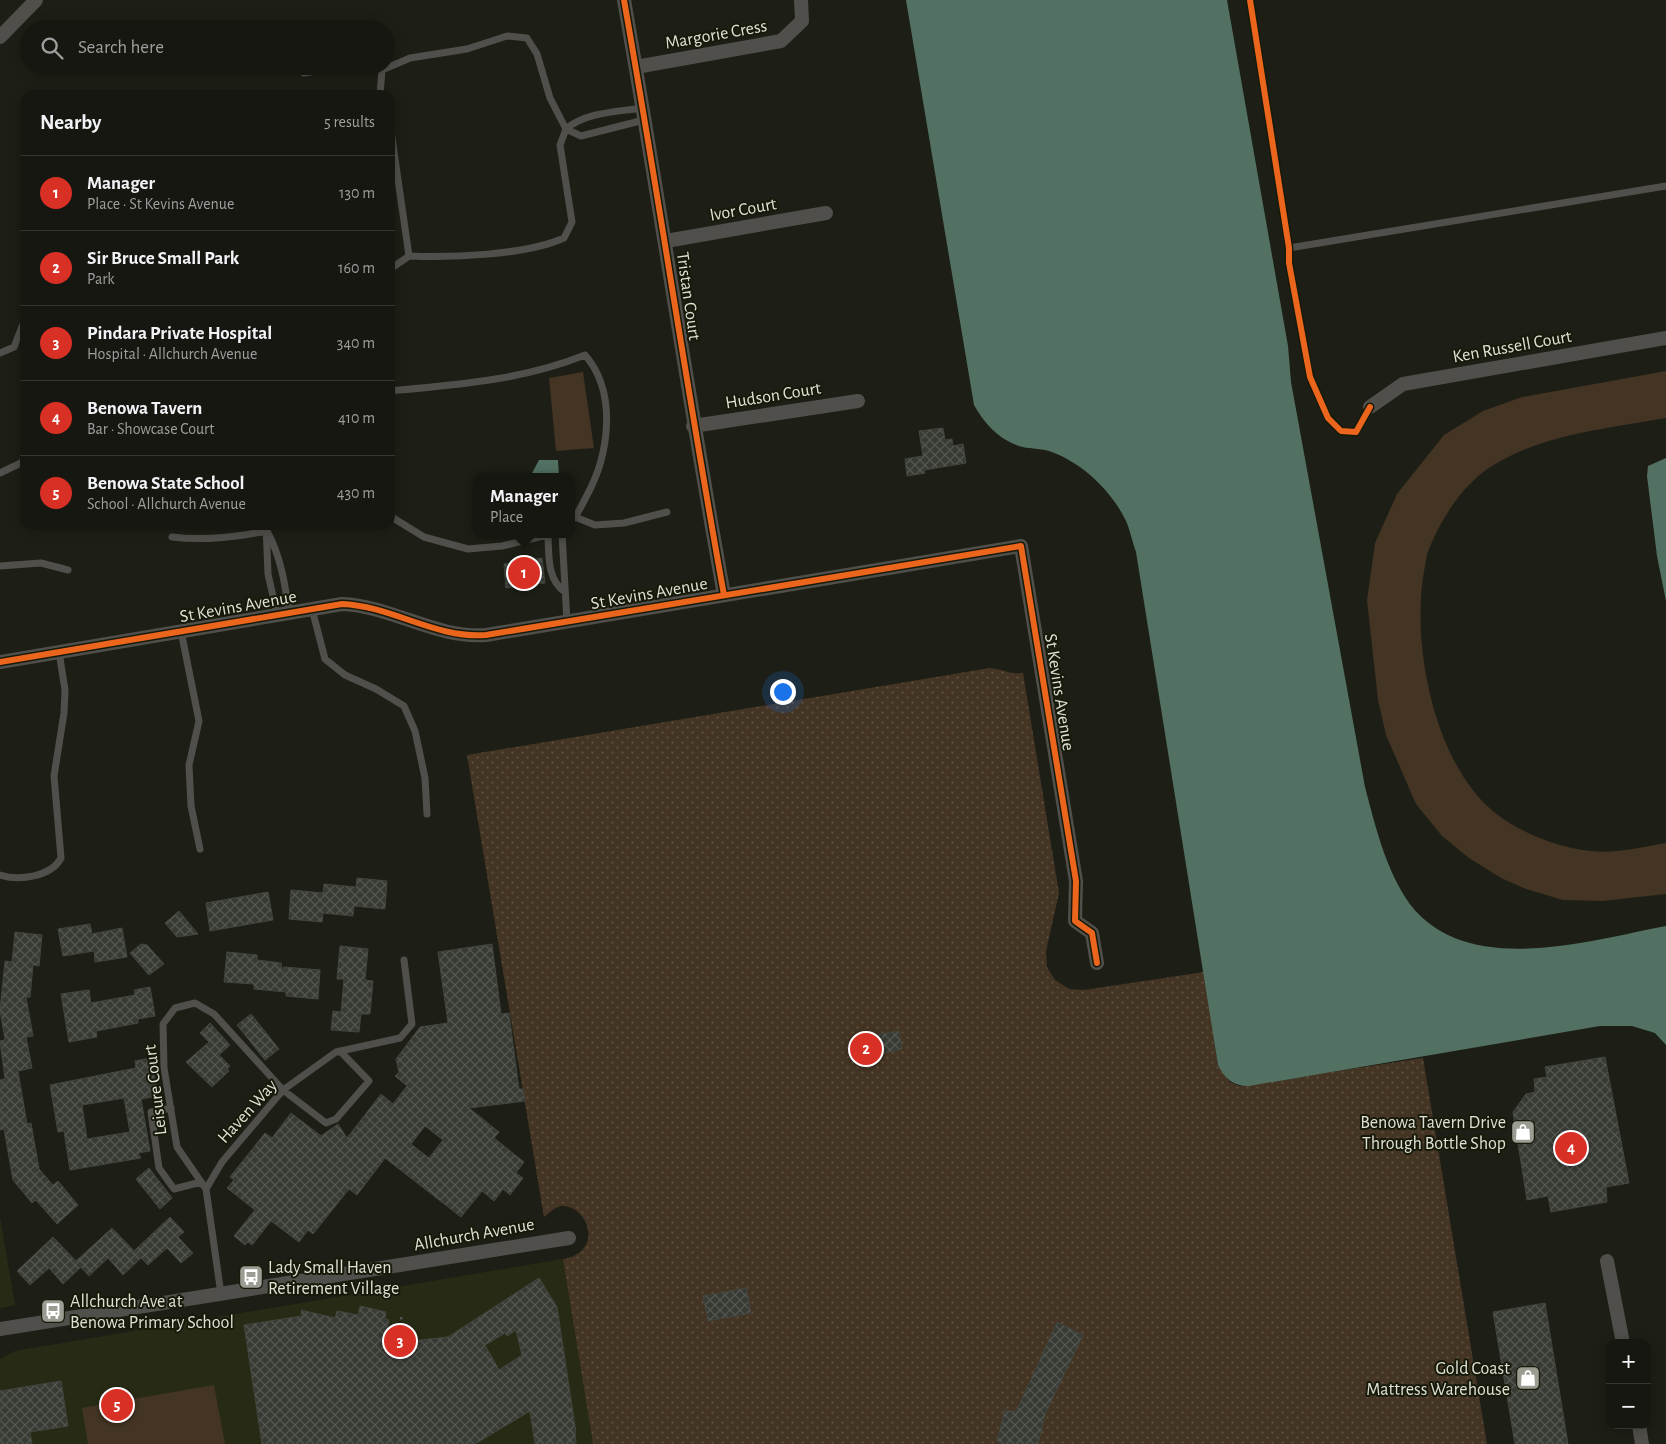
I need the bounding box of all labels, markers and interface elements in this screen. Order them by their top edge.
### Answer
street label: Margorie Cress [664,17,769,53]
search box [20,20,395,75]
icon: search [38,34,66,62]
text: Search here [78,38,164,57]
text: Nearby [40,112,101,133]
text: 5 results [324,114,375,130]
text: Manager [87,174,155,193]
text: 1 [53,185,59,201]
text: 130 m [339,185,375,201]
street label: Ivor Court [708,195,778,225]
text: Place · St Kevins Avenue [87,196,234,212]
text: Sir Bruce Small Park [87,249,239,268]
street label: Tristan Court [673,251,703,342]
text: 2 [52,260,60,276]
text: 160 m [338,260,375,276]
text: Park [87,271,115,287]
text: Pindara Private Hospital [87,324,272,343]
street label: Ken Russell Court [1451,328,1573,366]
text: 3 [53,335,59,351]
text: 340 m [337,335,375,351]
text: Hospital · Allchurch Avenue [87,346,257,362]
street label: Hudson Court [724,380,823,412]
text: Benowa Tavern [87,399,202,418]
text: 4 [52,410,60,426]
text: 410 m [338,410,375,426]
text: Bar · Showcase Court [87,421,214,437]
popup [473,473,575,538]
text: Benowa State School [87,474,245,493]
text: 5 [53,485,59,501]
text: 430 m [337,485,375,501]
text: Manager [490,487,558,506]
text: School · Allchurch Avenue [87,496,246,512]
text: Place [490,509,523,525]
pin: 1 [508,554,540,592]
street label: St Kevins Avenue [589,575,709,613]
street label: St Kevins Avenue [178,588,298,626]
street label: St Kevins Avenue [1041,632,1077,752]
your location [770,679,796,705]
pin: 2 [850,1030,882,1068]
street label: Leisure Court [141,1043,170,1136]
street label: Haven Way [215,1076,281,1147]
place label: Benowa Tavern Drive Through Bottle Shop [1360,1114,1506,1153]
shop icon: Benowa Tavern Drive Through Bottle Shop [1510,1119,1536,1145]
pin: 4 [1555,1129,1587,1167]
street label: Allchurch Avenue [412,1216,536,1254]
place label: Lady Small Haven Retirement Village [268,1259,399,1298]
bus stop icon: Lady Small Haven Retirement Village [238,1264,264,1290]
place label: Allchurch Ave at Benowa Primary School [70,1293,234,1332]
bus stop icon: Allchurch Ave at Benowa Primary School [40,1298,66,1324]
pin: 3 [384,1322,416,1360]
map controls [1606,1339,1651,1429]
button: + [1606,1339,1651,1384]
place label: Gold Coast Mattress Warehouse [1366,1360,1510,1399]
shop icon: Gold Coast Mattress Warehouse [1515,1365,1541,1391]
button: − [1606,1384,1651,1429]
pin: 5 [101,1386,133,1424]

